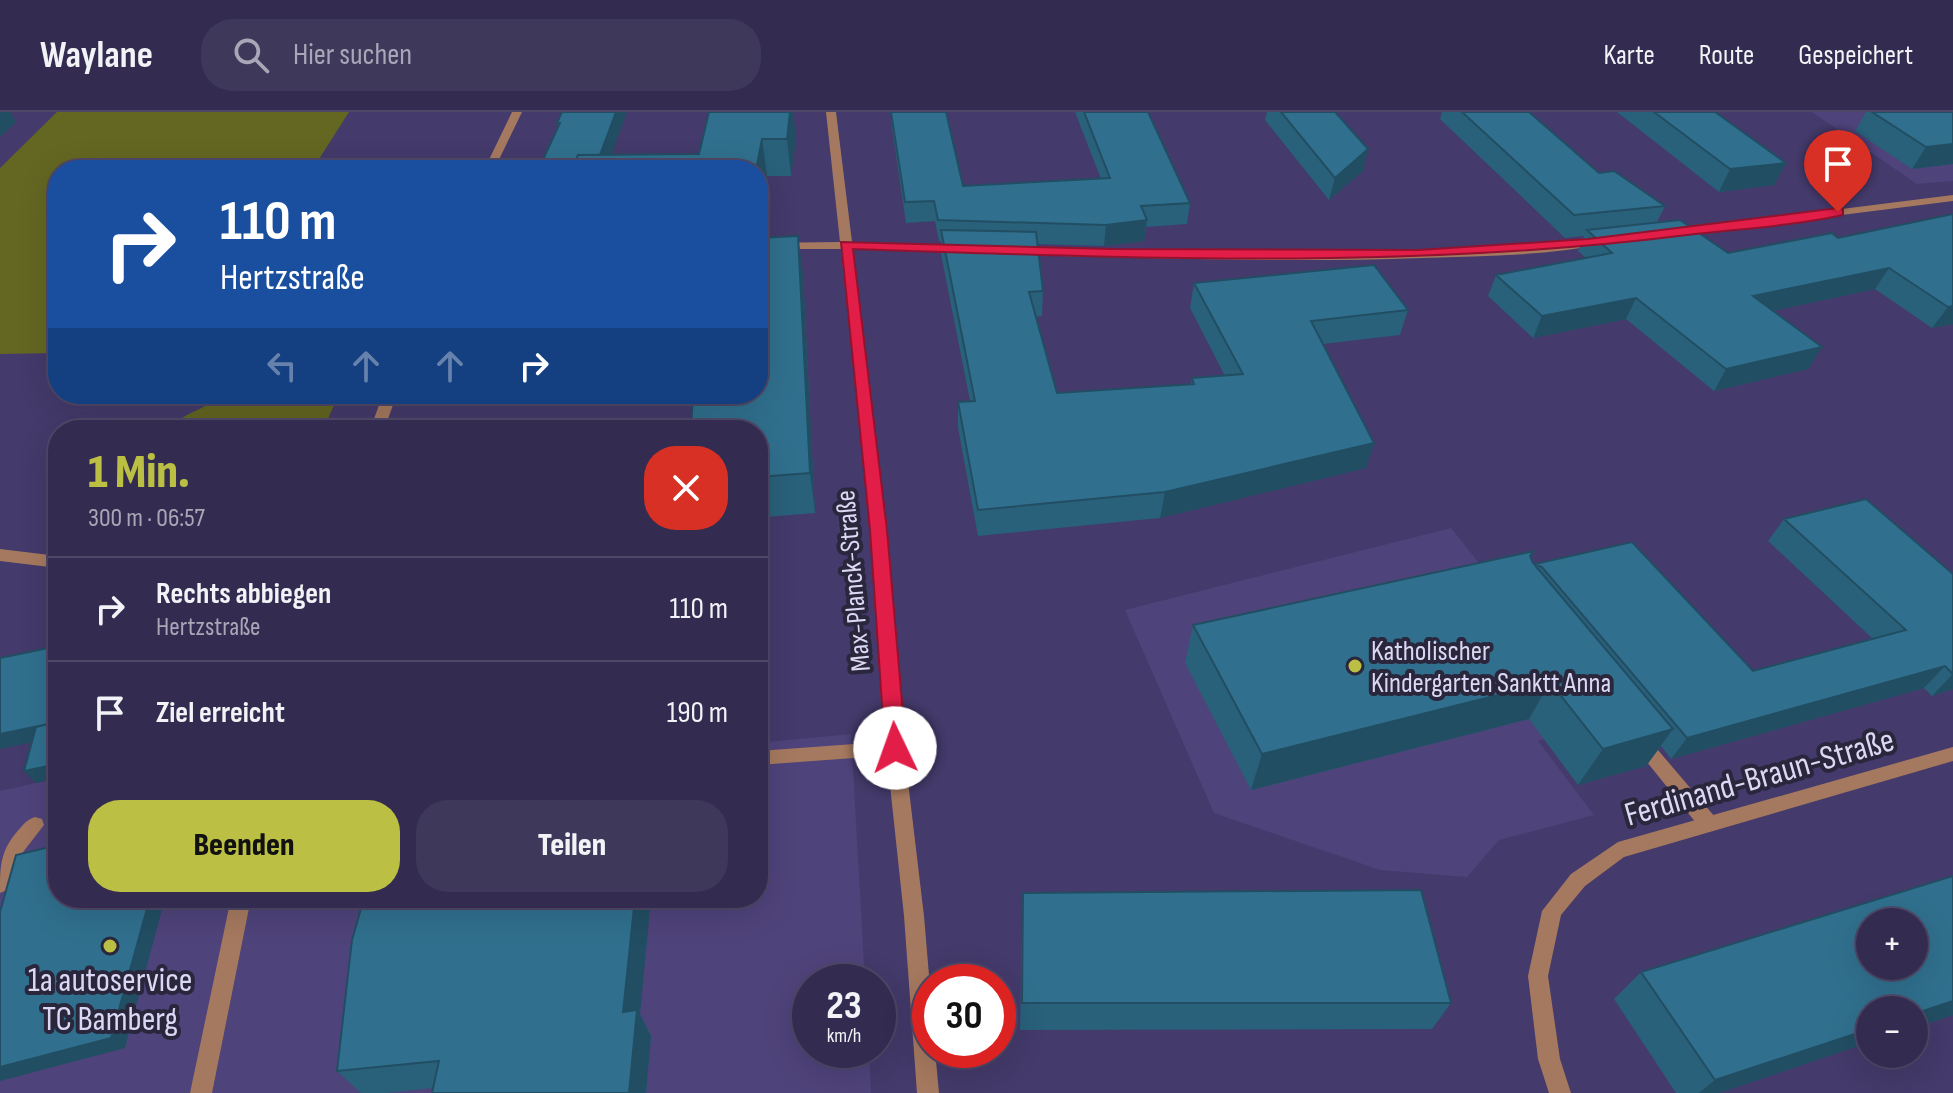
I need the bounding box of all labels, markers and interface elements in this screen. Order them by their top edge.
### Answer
search box [201,19,761,91]
text: Waylane [40,33,153,78]
icon: search [229,33,273,77]
text: Hier suchen [293,37,412,73]
text: Karte [1604,39,1655,72]
text: Route [1699,39,1754,72]
text: Gespeichert [1798,39,1913,72]
pin [1804,130,1872,212]
icon: arrive [1816,142,1860,186]
text: 110 m [220,189,336,256]
icon: right [88,192,192,296]
text: Hertzstraße [220,257,365,300]
icon: left [260,344,304,388]
icon: ahead [344,344,388,388]
icon: ahead [428,344,472,388]
icon: right [512,344,556,388]
text: 1 Min. [88,444,190,501]
button: close [644,446,728,530]
street label: Max-Planck-Straße [829,489,878,673]
text: 300 m · 06:57 [88,503,205,534]
text: Rechts abbiegen [156,576,331,612]
icon: right [88,587,132,631]
text: 110 m [670,591,728,627]
text: Hertzstraße [156,612,261,643]
place label: Katholischer Kindergarten Sanktt Anna [1371,635,1611,700]
marker: Katholischer Kindergarten Sanktt Anna [1346,657,1364,675]
icon: arrive [88,691,132,735]
text: Ziel erreicht [156,695,285,731]
text: 190 m [667,695,728,731]
position arrow [853,706,937,790]
street label: Ferdinand-Braun-Straße [1620,719,1899,836]
button: Beenden [88,800,400,892]
button: Teilen [416,800,728,892]
map controls [1856,908,1928,1068]
button: + [1856,908,1928,980]
marker: 1a autoservice TC Bamberg [101,937,119,955]
place label: 1a autoservice TC Bamberg [28,960,192,1040]
speed limit sign: 30 [912,964,1016,1068]
text: 23 [826,982,862,1030]
button: − [1856,996,1928,1068]
text: km/h [827,1024,861,1048]

